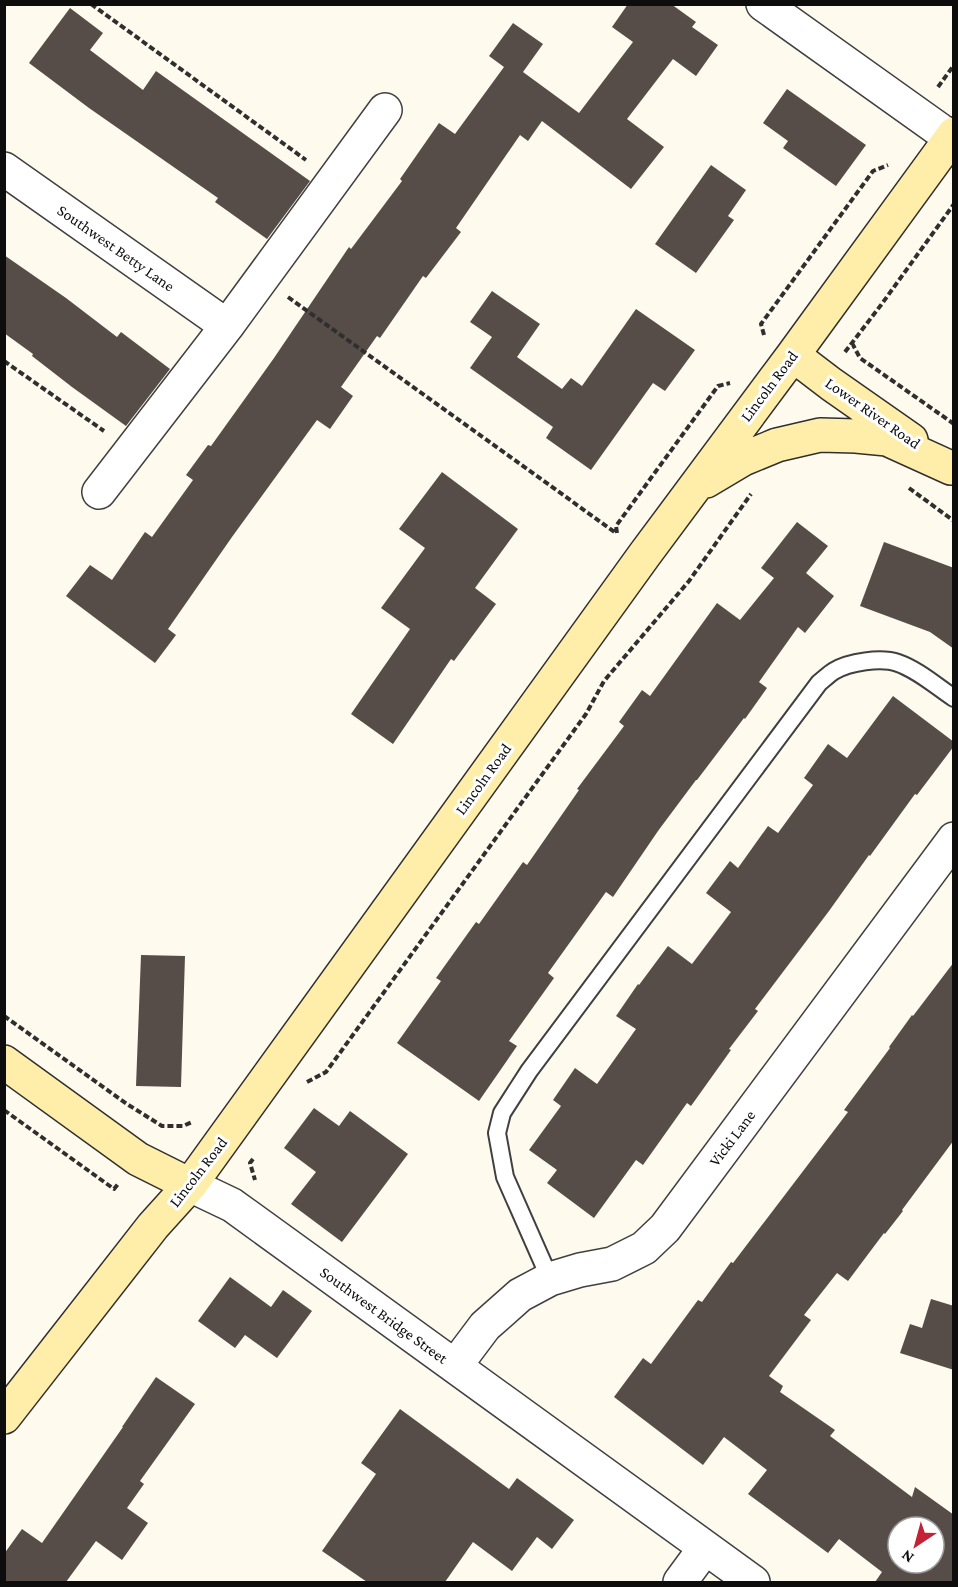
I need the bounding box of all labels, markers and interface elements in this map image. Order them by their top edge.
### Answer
street label: Southwest Betty Lane [54,201,178,296]
street label: Lincoln Road [737,347,801,424]
street label: Lower River Road [822,374,924,452]
street label: Lincoln Road [452,740,515,818]
street label: Vicki Lane [706,1107,758,1169]
street label: Lincoln Road [166,1133,231,1210]
street label: Southwest Bridge Street [316,1263,452,1368]
north arrow [886,1515,946,1575]
text: N [898,1547,917,1567]

